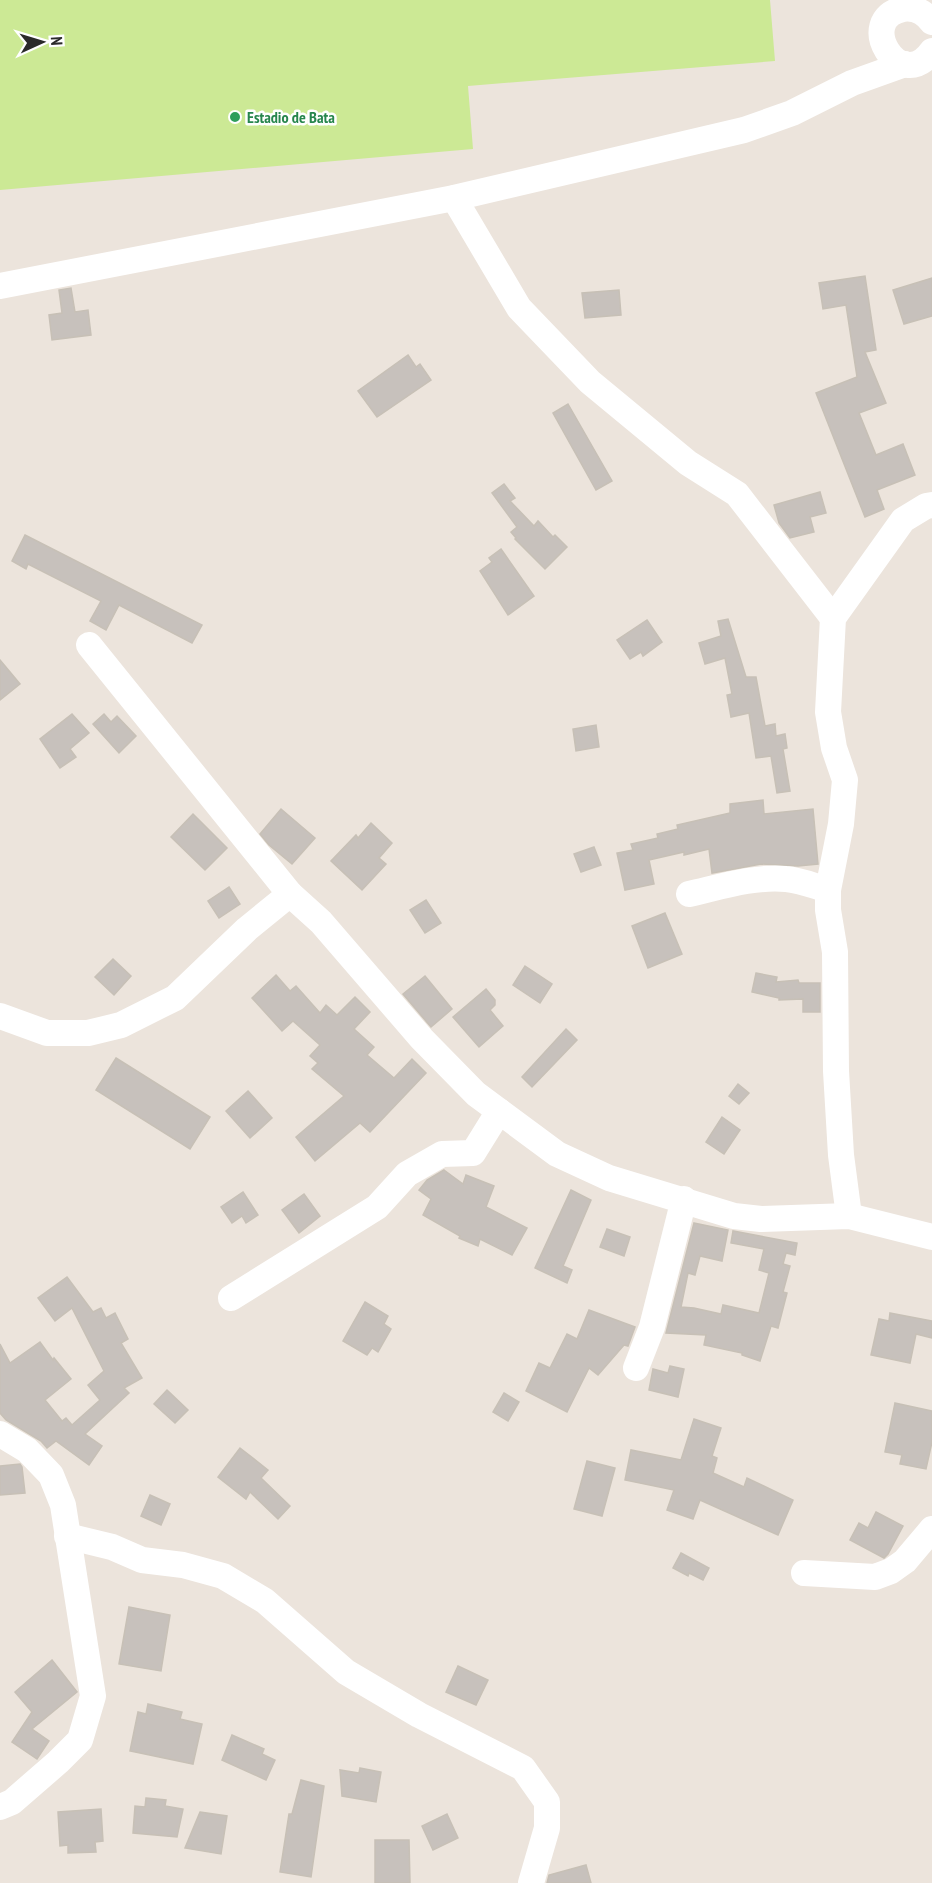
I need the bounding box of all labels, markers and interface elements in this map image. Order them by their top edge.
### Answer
north arrow [12,12,72,72]
text: N [47,36,67,46]
place label: Estadio de Bata [247,107,335,127]
marker: Estadio de Bata [228,110,242,124]

